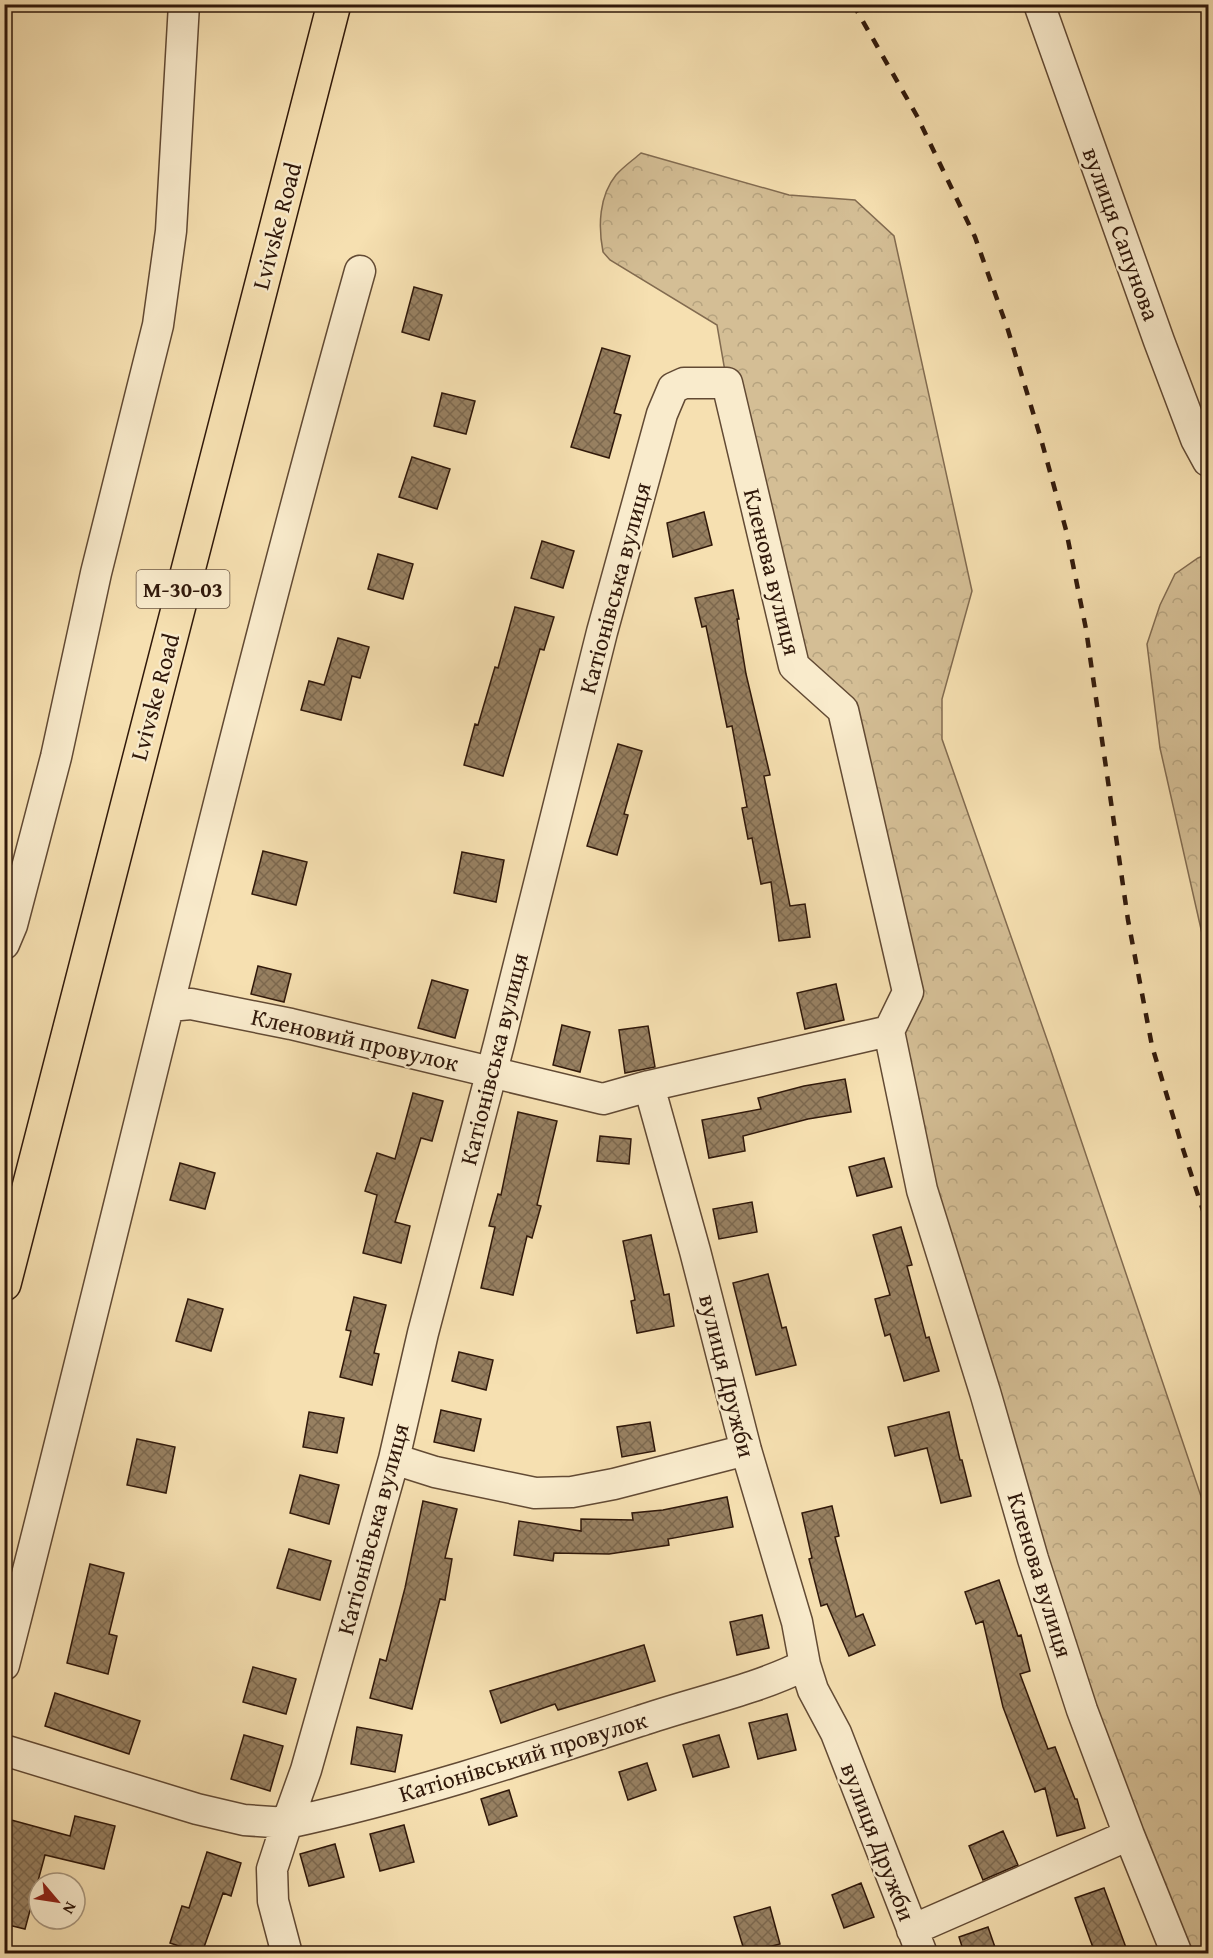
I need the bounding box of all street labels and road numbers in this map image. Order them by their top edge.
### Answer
street label: вулиця Сапунова [1074,142,1169,326]
street label: Lvivske Road [243,158,310,293]
street label: Катіонівська вулиця [569,478,660,697]
street label: Кленова вулиця [735,485,810,659]
road number: М-30-03 [136,570,230,608]
street label: Lvivske Road [121,629,188,764]
street label: Катіонівська вулиця [450,949,537,1169]
street label: Кленовий провулок [248,999,463,1080]
street label: вулиця Дружби [690,1291,765,1461]
street label: Катіонівська вулиця [327,1419,418,1638]
street label: Кленова вулиця [999,1488,1082,1662]
street label: Катіонівський провулок [394,1702,652,1811]
street label: вулиця Дружби [832,1758,925,1926]

